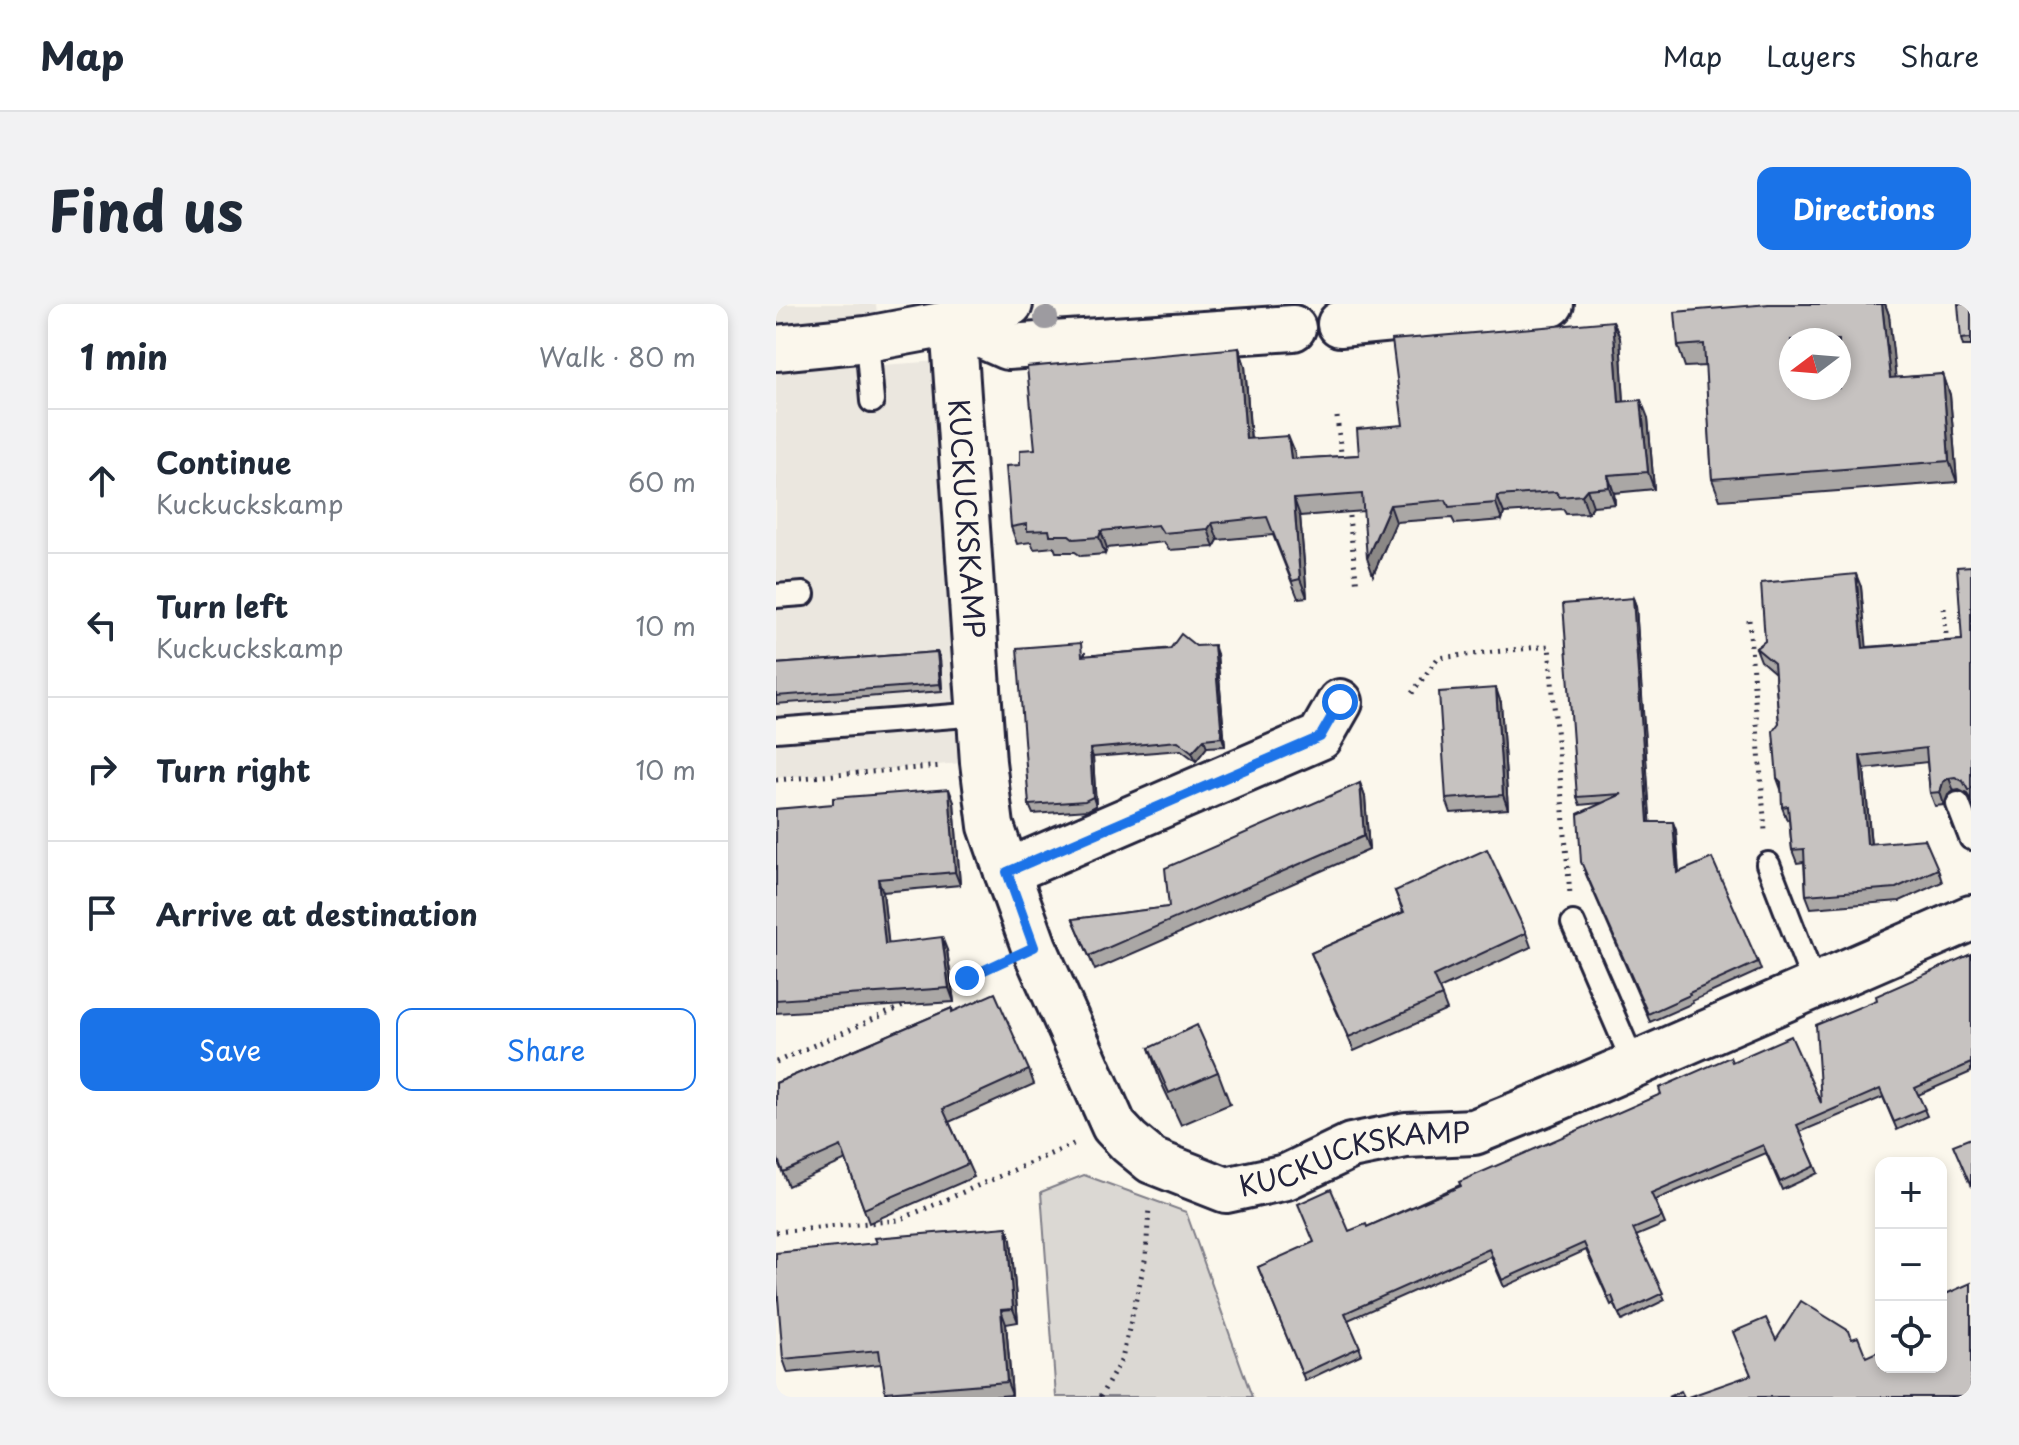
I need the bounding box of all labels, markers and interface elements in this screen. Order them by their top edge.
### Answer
text: Map [40,27,124,84]
text: Map [1662,34,1722,77]
text: Layers [1766,34,1856,77]
text: Share [1900,34,1979,77]
text: Find us [48,166,244,251]
button: Directions [1757,167,1971,250]
north arrow [1779,328,1851,400]
text: 1 min [80,330,168,382]
text: Walk · 80 m [539,337,696,376]
street label: KUCKUCKSKAMP [938,397,997,639]
text: Continue [156,439,291,484]
icon: ahead [80,459,124,503]
text: 60 m [628,462,696,501]
text: Kuckuckskamp [156,484,344,523]
text: Turn left [156,583,288,628]
icon: left [80,603,124,647]
text: 10 m [635,606,696,645]
text: Kuckuckskamp [156,628,344,667]
route start [1322,684,1358,720]
icon: right [80,747,124,791]
text: Turn right [156,747,311,792]
text: 10 m [635,750,696,789]
icon: arrive [80,891,124,935]
text: Arrive at destination [156,891,478,936]
route end [949,960,985,996]
button: Save [80,1008,380,1091]
button: Share [396,1008,696,1091]
street label: KUCKUCKSKAMP [1235,1109,1471,1207]
map controls [1875,1157,1947,1373]
button: + [1875,1157,1947,1229]
button: − [1875,1229,1947,1301]
button: locate [1875,1301,1947,1373]

